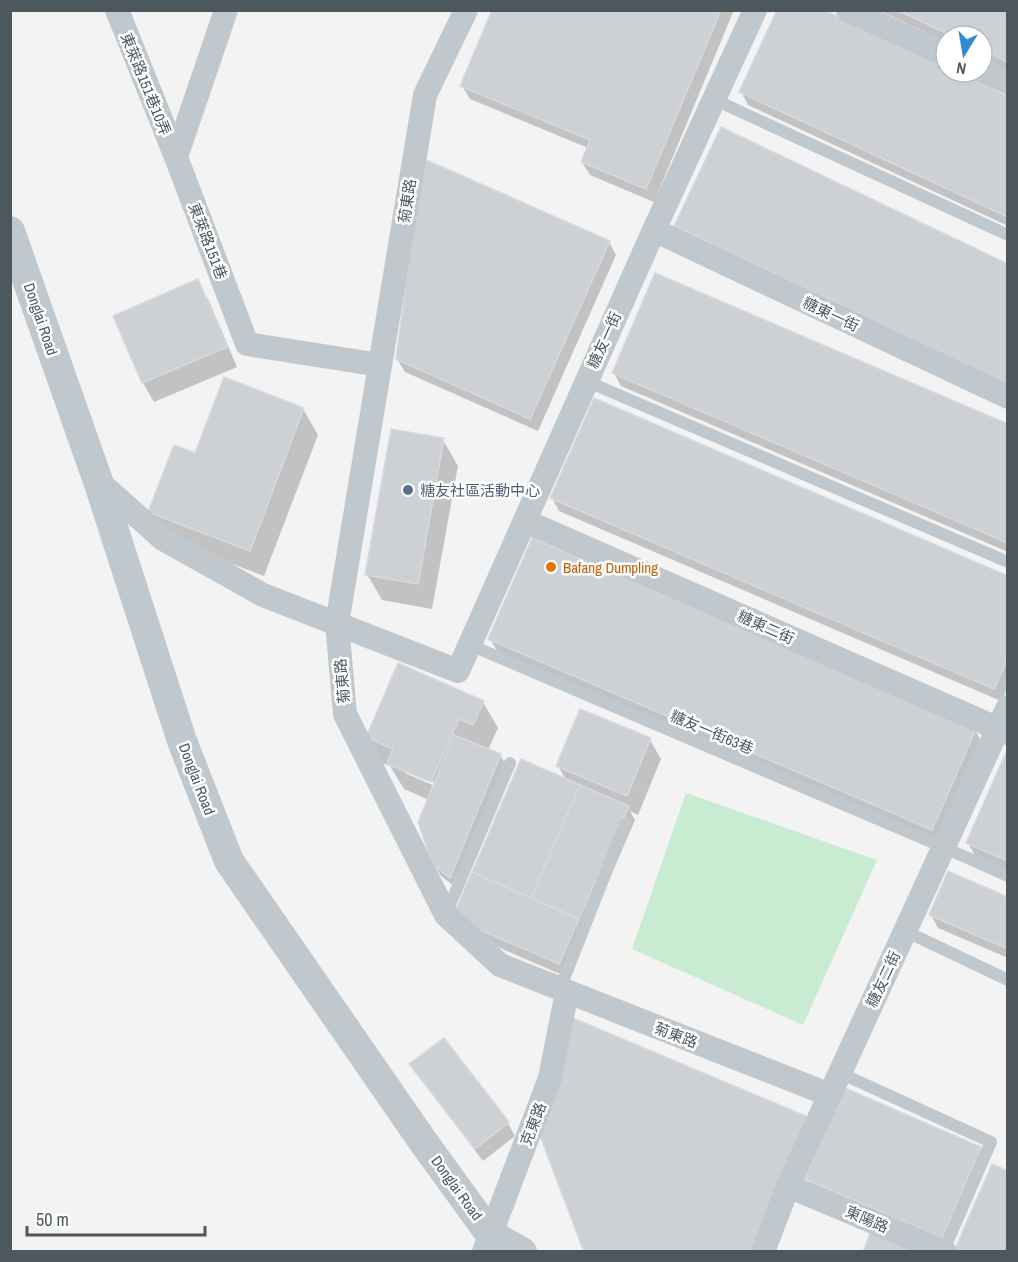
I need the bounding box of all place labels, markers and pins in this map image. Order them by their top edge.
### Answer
place label: 糖友社區活動中心 [420,480,540,501]
marker: 糖友社區活動中心 [401,483,415,497]
place label: Bafang Dumpling [563,557,658,578]
marker: Bafang Dumpling [544,560,558,574]

